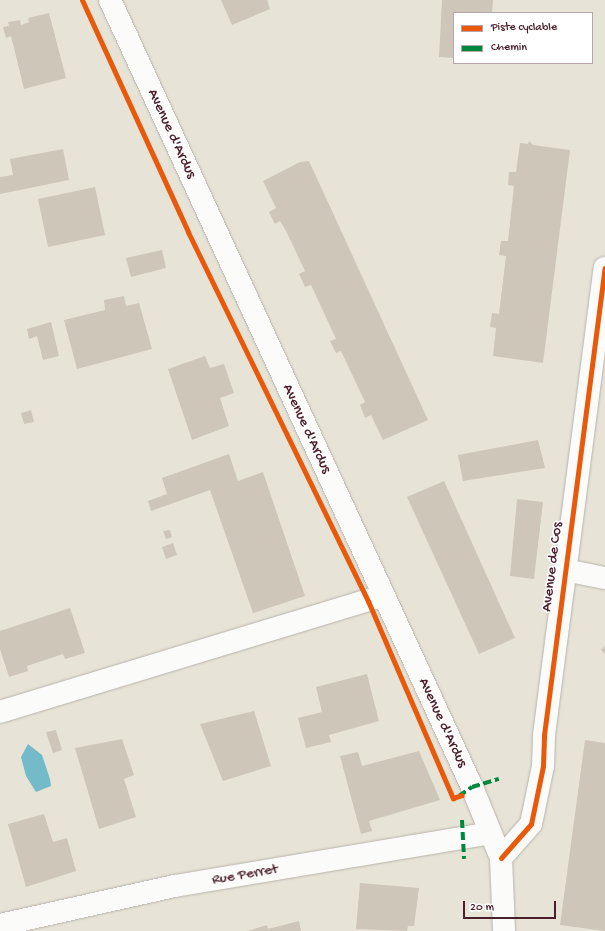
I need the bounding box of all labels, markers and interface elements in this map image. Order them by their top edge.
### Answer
legend [453,12,593,64]
text: Piste cyclable [491,21,557,35]
text: Chemin [491,41,527,55]
street label: Avenue d'Ardus [142,86,200,182]
street label: Avenue d'Ardus [277,381,335,477]
street label: Avenue de Cos [539,521,567,613]
street label: Avenue d'Ardus [413,675,471,771]
street label: Rue Perret [211,860,279,890]
scale bar [465,893,558,919]
text: 20 m [470,901,494,915]

